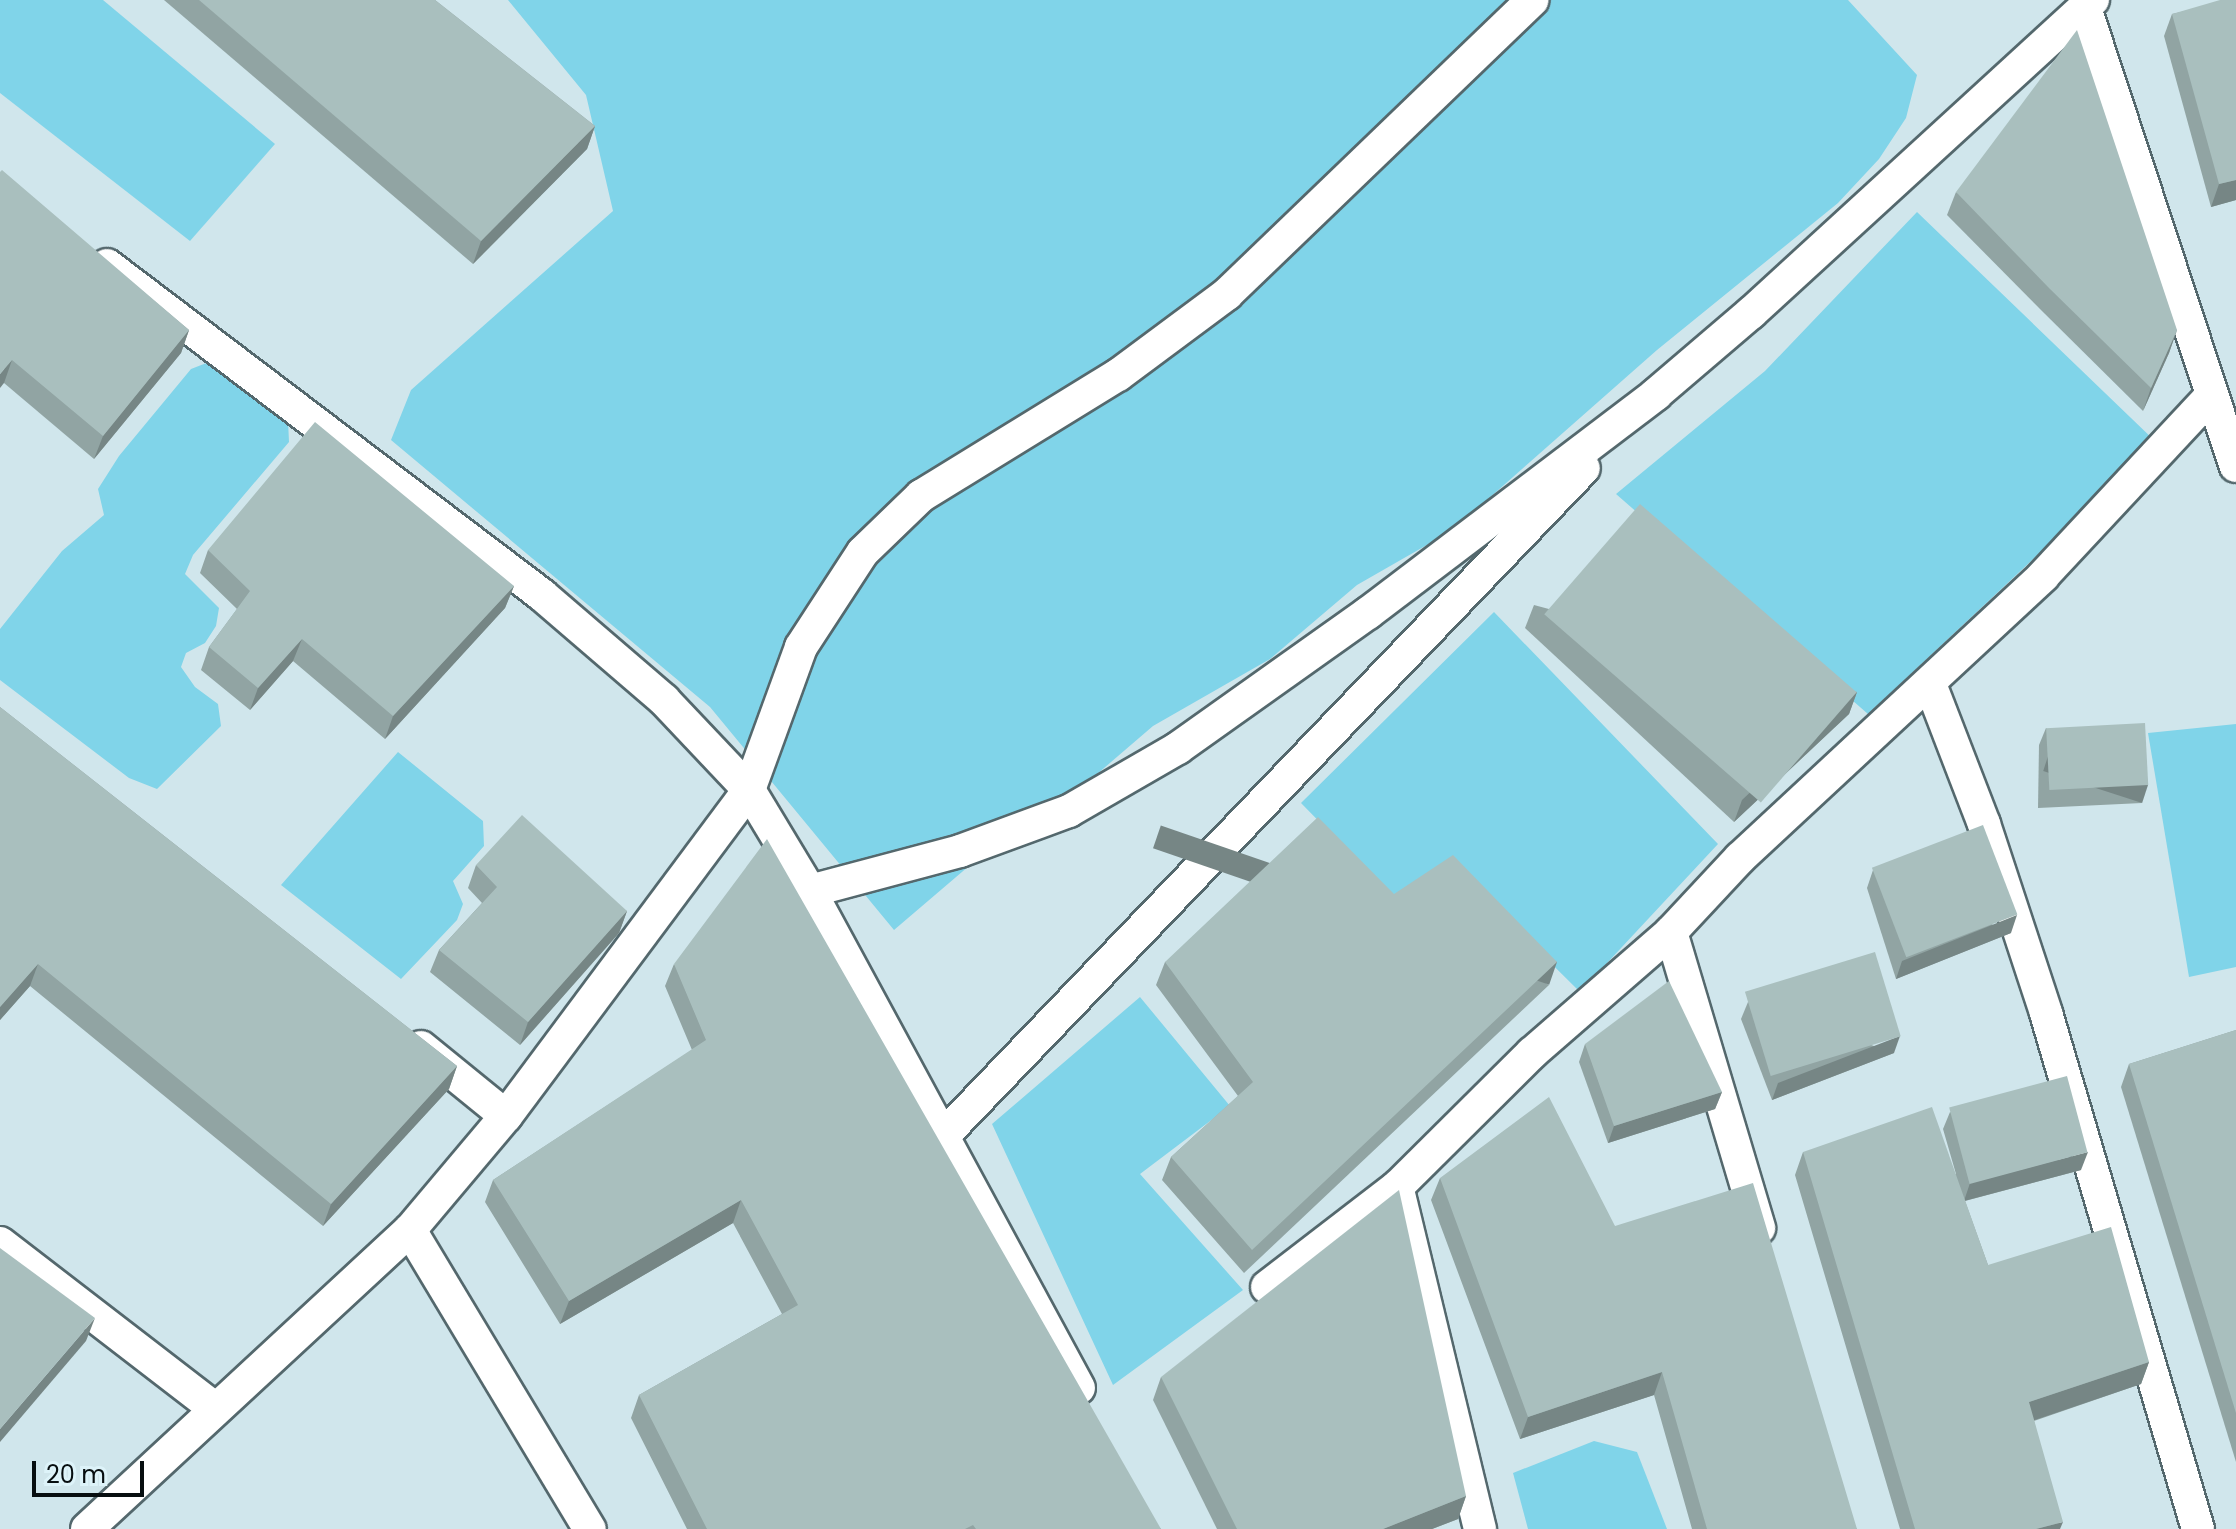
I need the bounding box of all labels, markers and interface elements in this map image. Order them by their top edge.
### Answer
scale bar [36,1445,148,1495]
text: 20 m [46,1458,106,1491]

